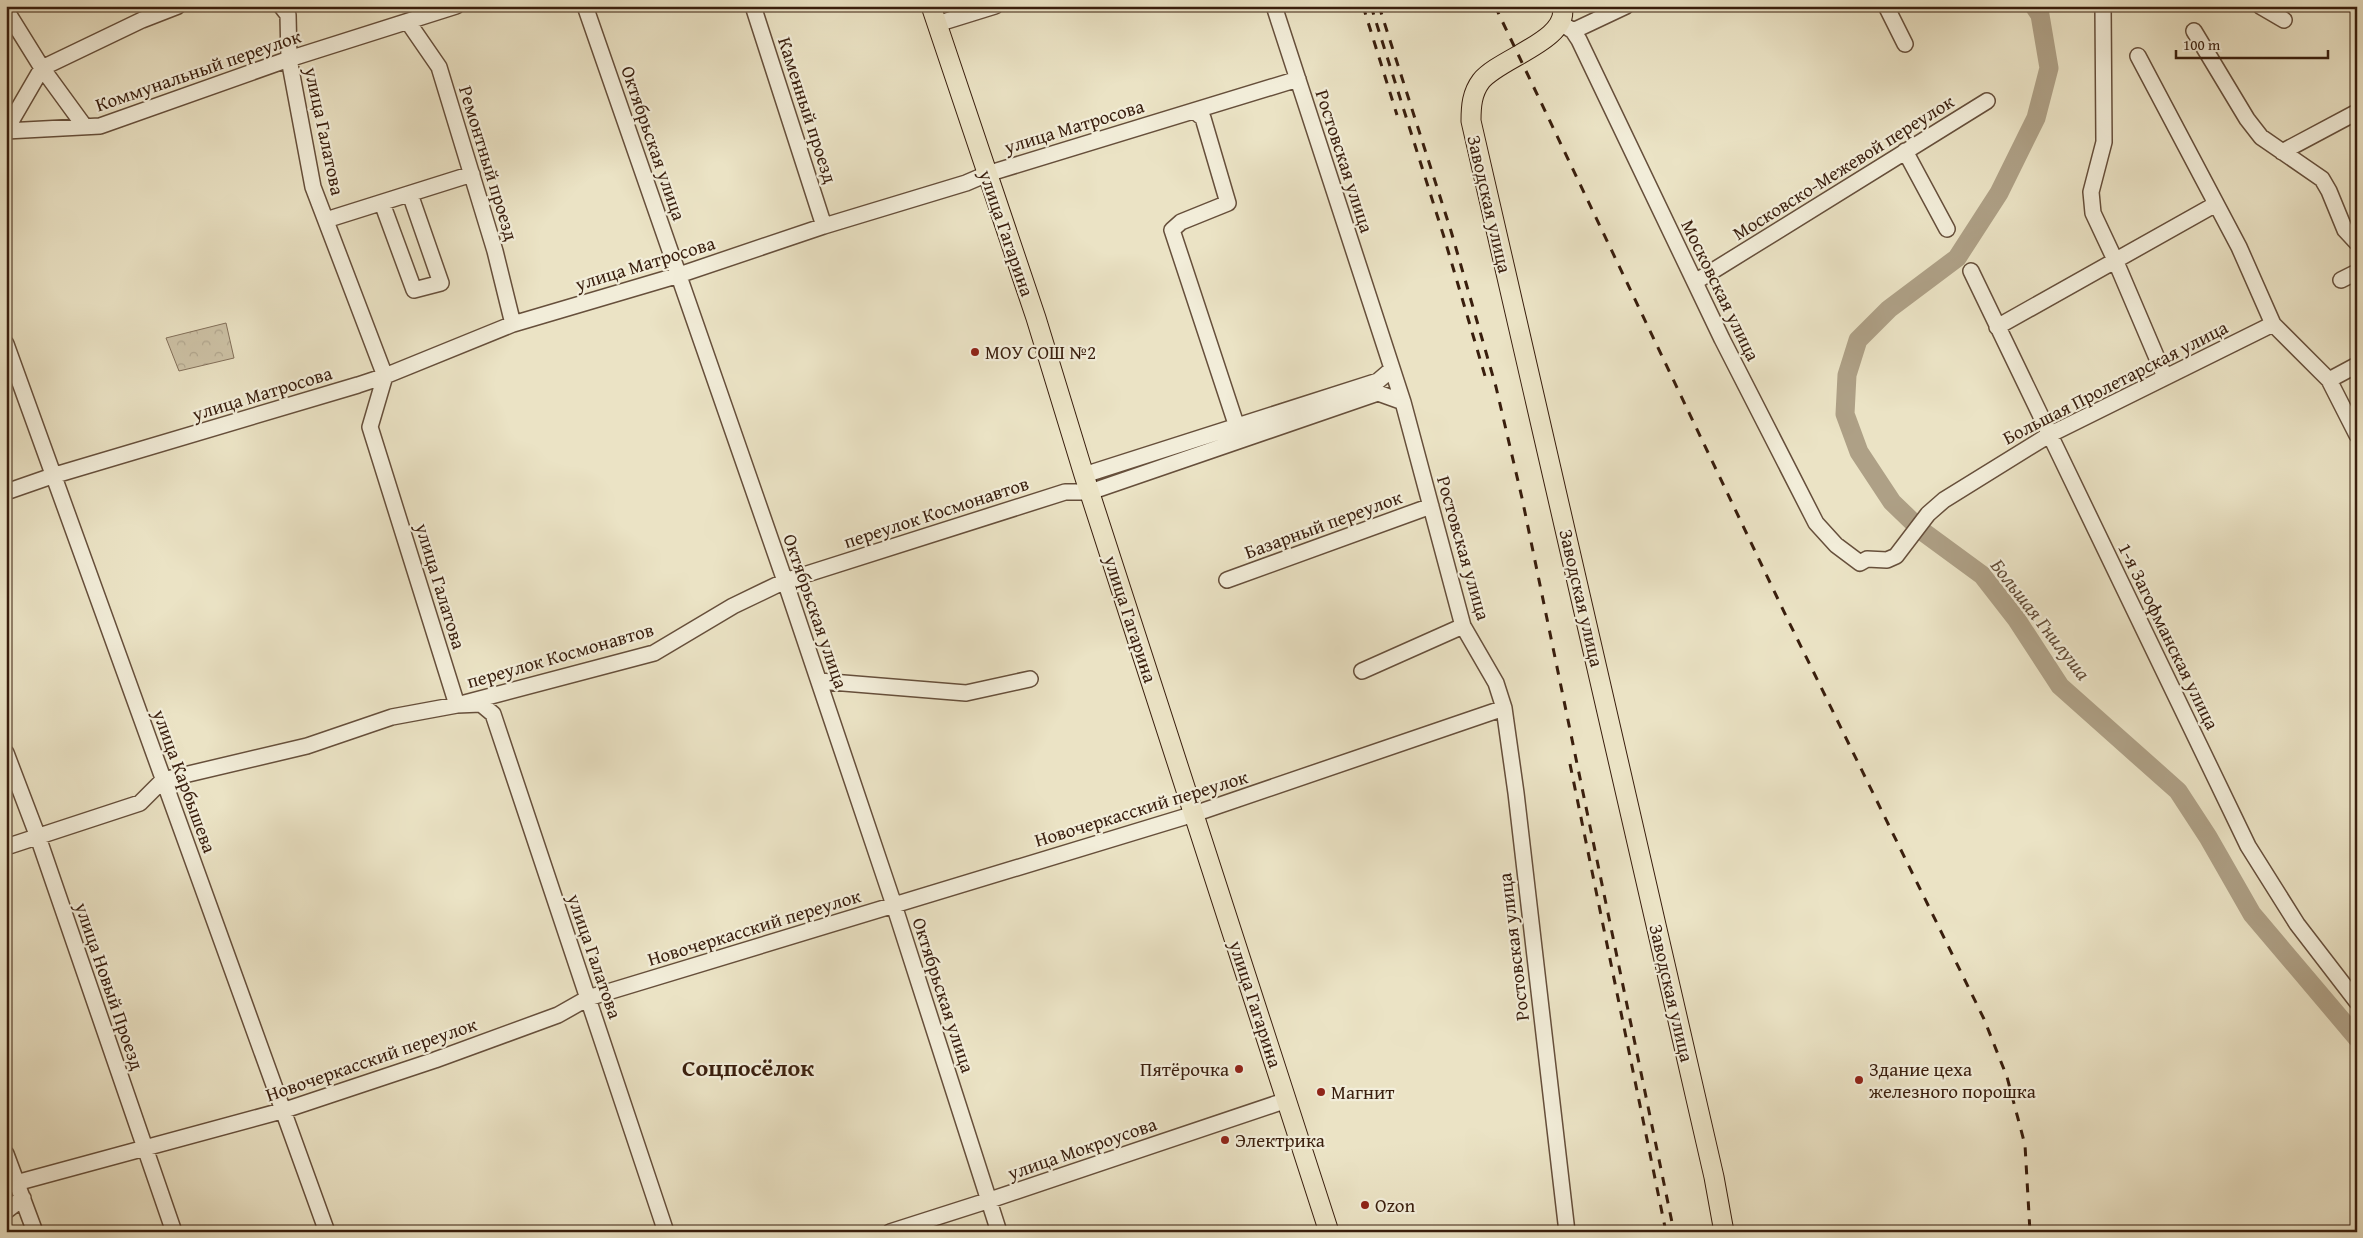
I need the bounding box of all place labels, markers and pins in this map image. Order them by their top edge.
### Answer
place label: МОУ СОШ №2 [985,338,1096,366]
marker: МОУ СОШ №2 [969,346,981,358]
place label: Пятёрочка [1140,1055,1229,1083]
place label: Здание цеха железного порошка [1869,1055,2036,1105]
marker: Пятёрочка [1233,1063,1245,1075]
marker: Здание цеха железного порошка [1853,1074,1865,1086]
place label: Магнит [1331,1078,1395,1106]
marker: Магнит [1315,1086,1327,1098]
place label: Электрика [1235,1126,1325,1154]
marker: Электрика [1219,1134,1231,1146]
place label: Ozon [1375,1191,1416,1219]
marker: Ozon [1359,1199,1371,1211]

